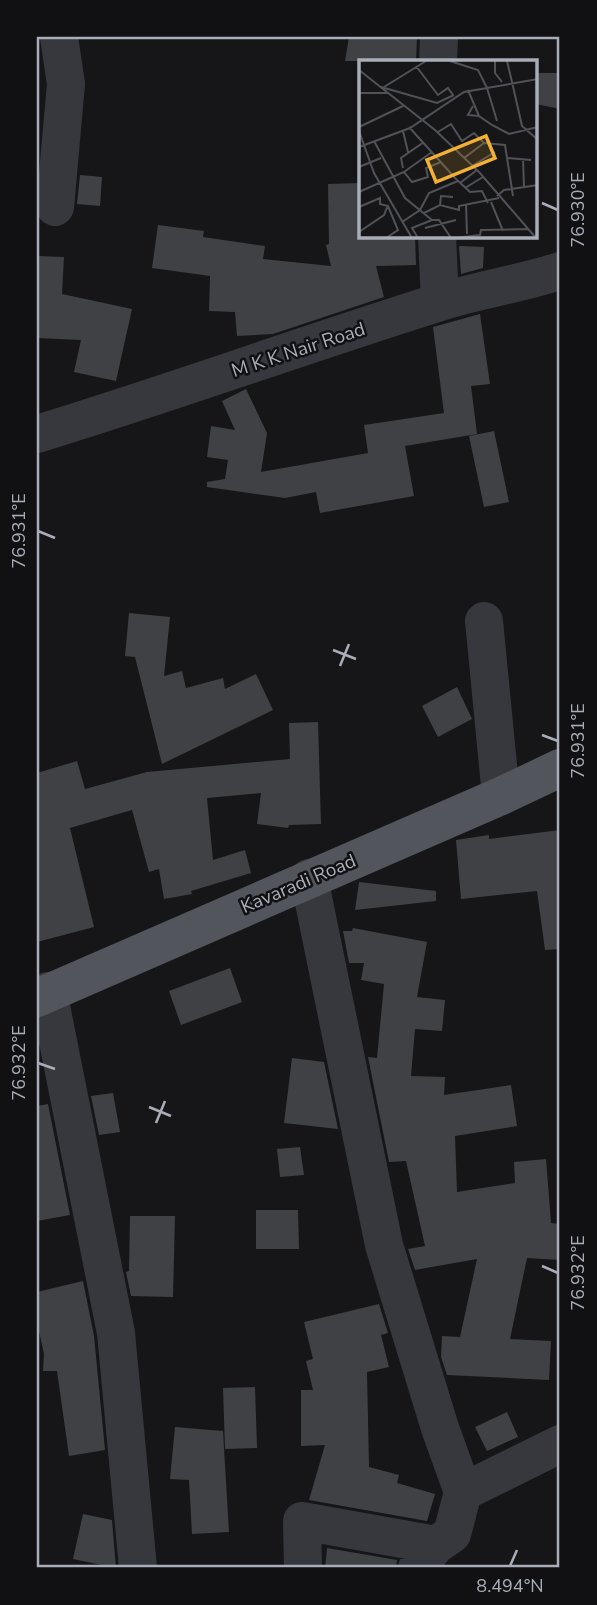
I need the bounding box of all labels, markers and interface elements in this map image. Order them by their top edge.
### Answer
inset map [359,60,538,238]
text: 76.930°E [566,172,590,248]
street label: M K K Nair Road [228,316,368,384]
text: 76.931°E [7,493,31,569]
text: 76.931°E [566,703,590,779]
street label: Kavaradi Road [237,848,360,920]
text: 76.932°E [7,1025,31,1101]
text: 76.932°E [566,1235,590,1311]
text: 8.494°N [476,1574,544,1598]

